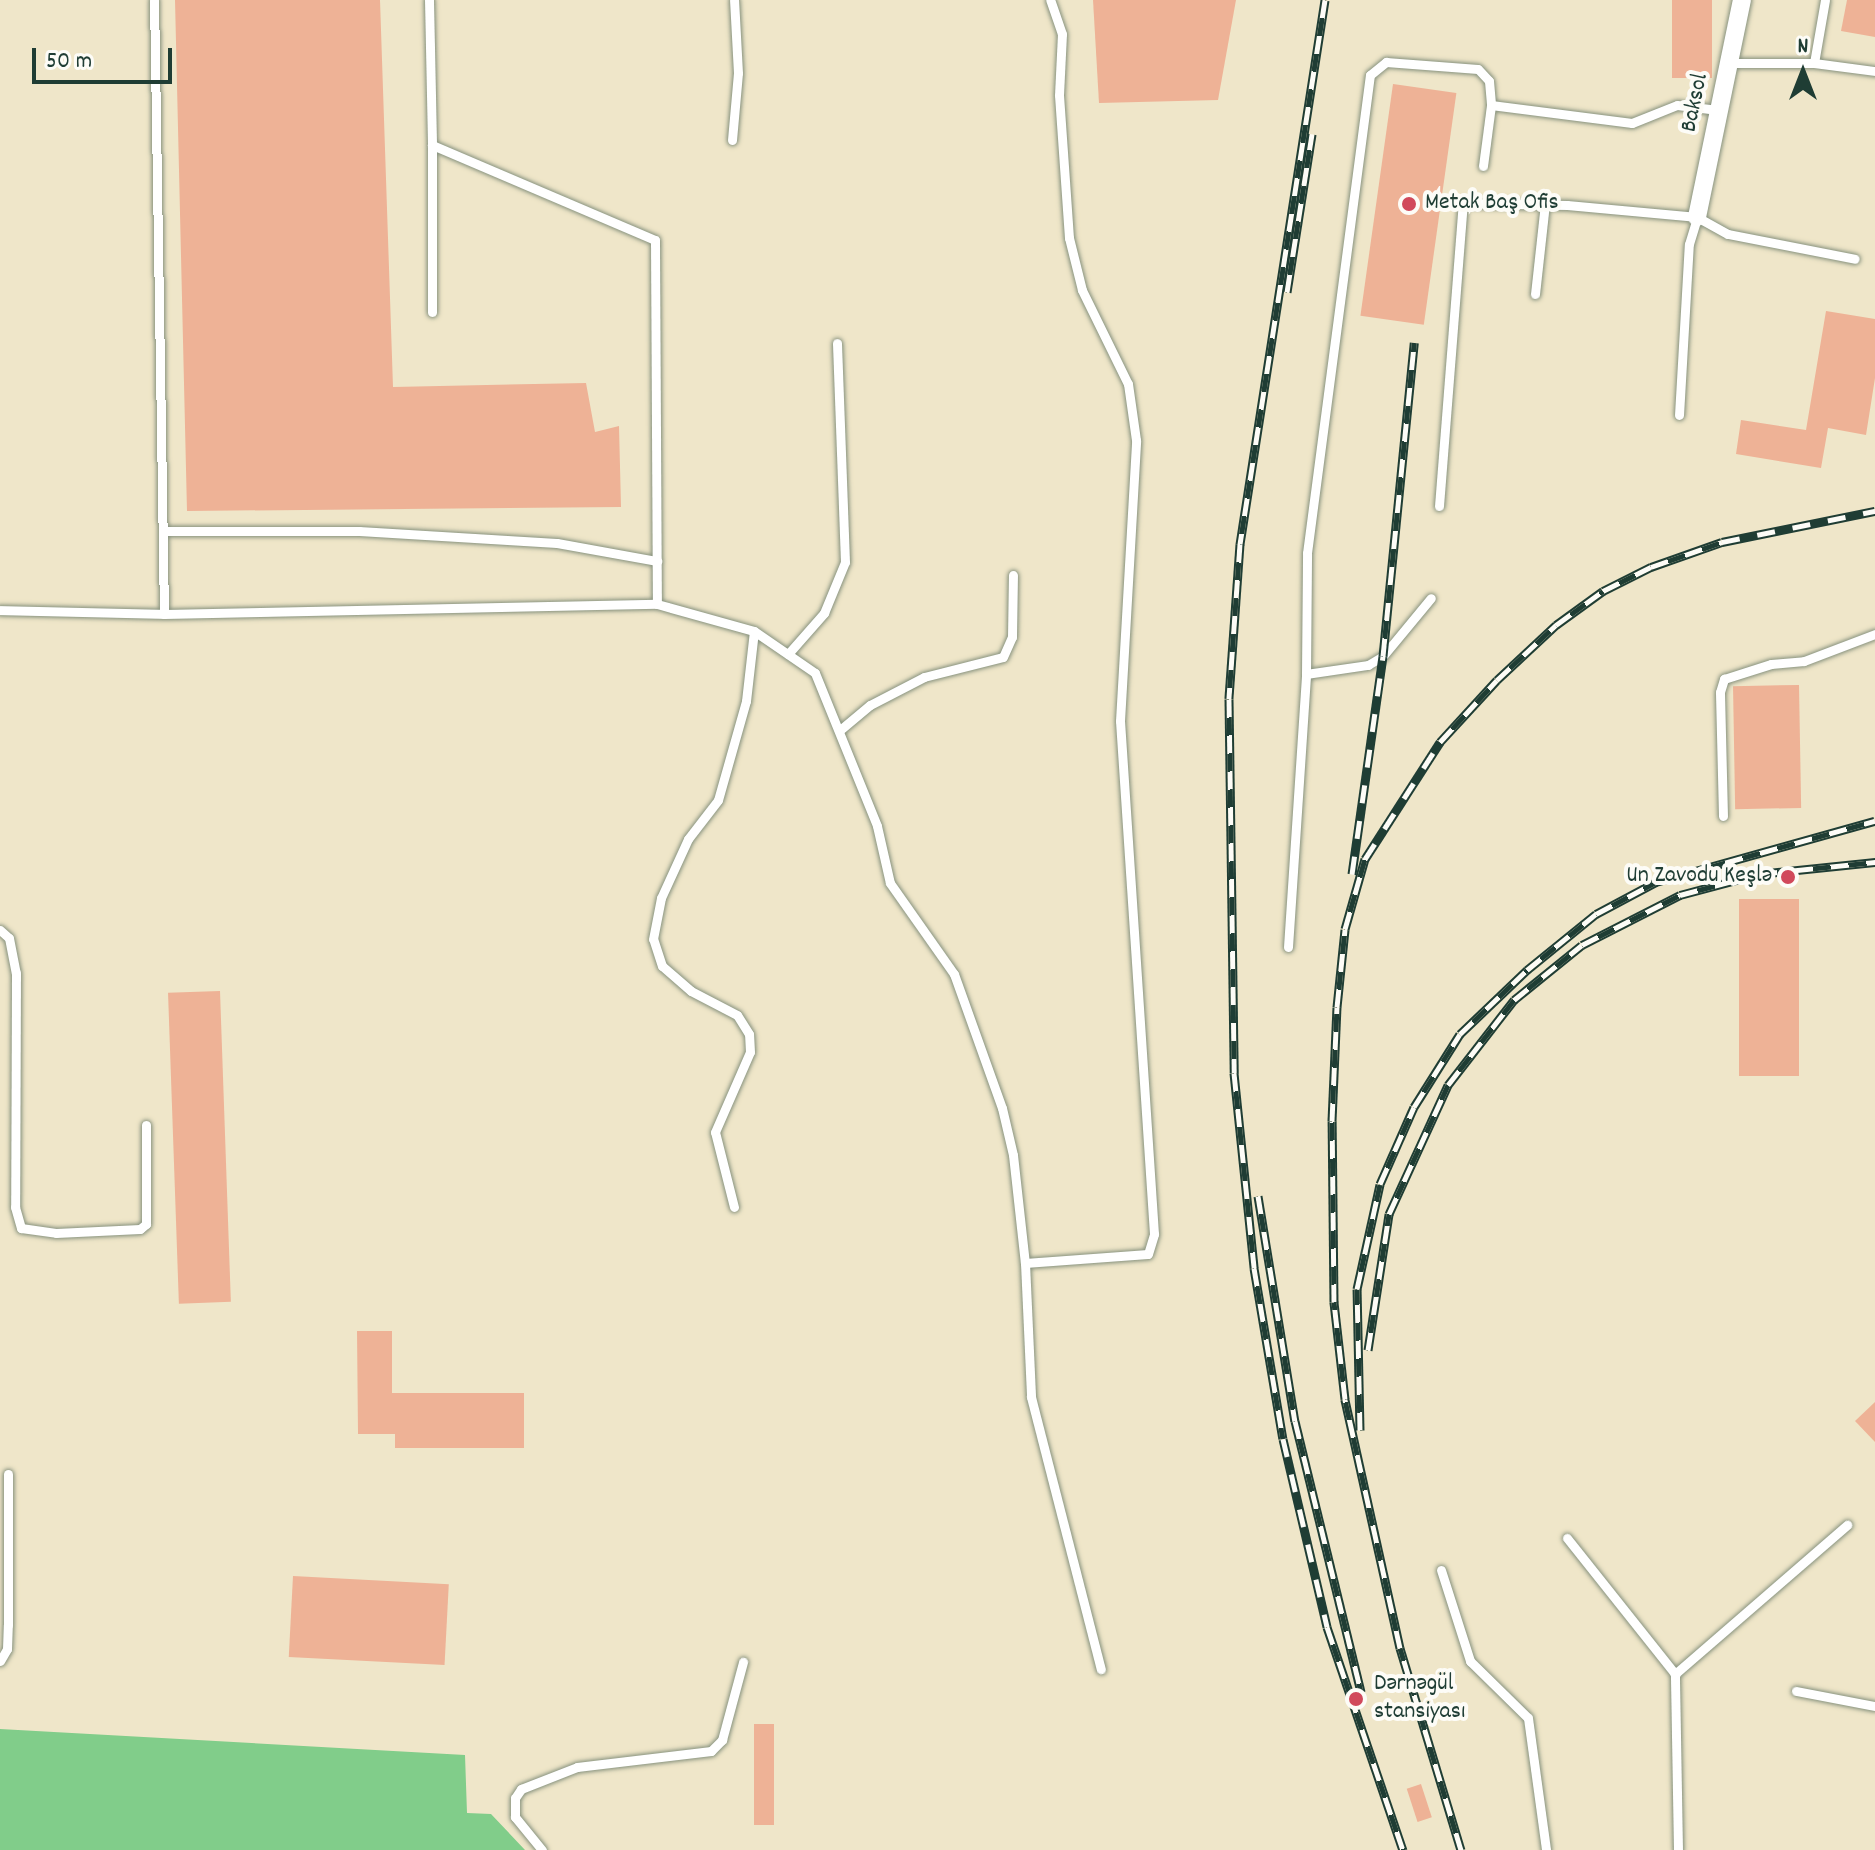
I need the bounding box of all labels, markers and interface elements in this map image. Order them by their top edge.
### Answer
scale bar [36,32,176,82]
north arrow [1763,32,1843,112]
text: N [1798,32,1808,63]
text: 50 m [46,45,92,79]
street label: Baksol [1676,71,1716,135]
place label: Metak Baş Ofis [1425,190,1559,218]
marker: Metak Baş Ofis [1400,195,1418,213]
place label: Un Zavodu Keşlə [1626,863,1772,891]
marker: Un Zavodu Keşlə [1779,868,1797,886]
place label: Dərnəgül stansiyası [1374,1671,1465,1727]
marker: Dərnəgül stansiyası [1345,1688,1367,1710]

